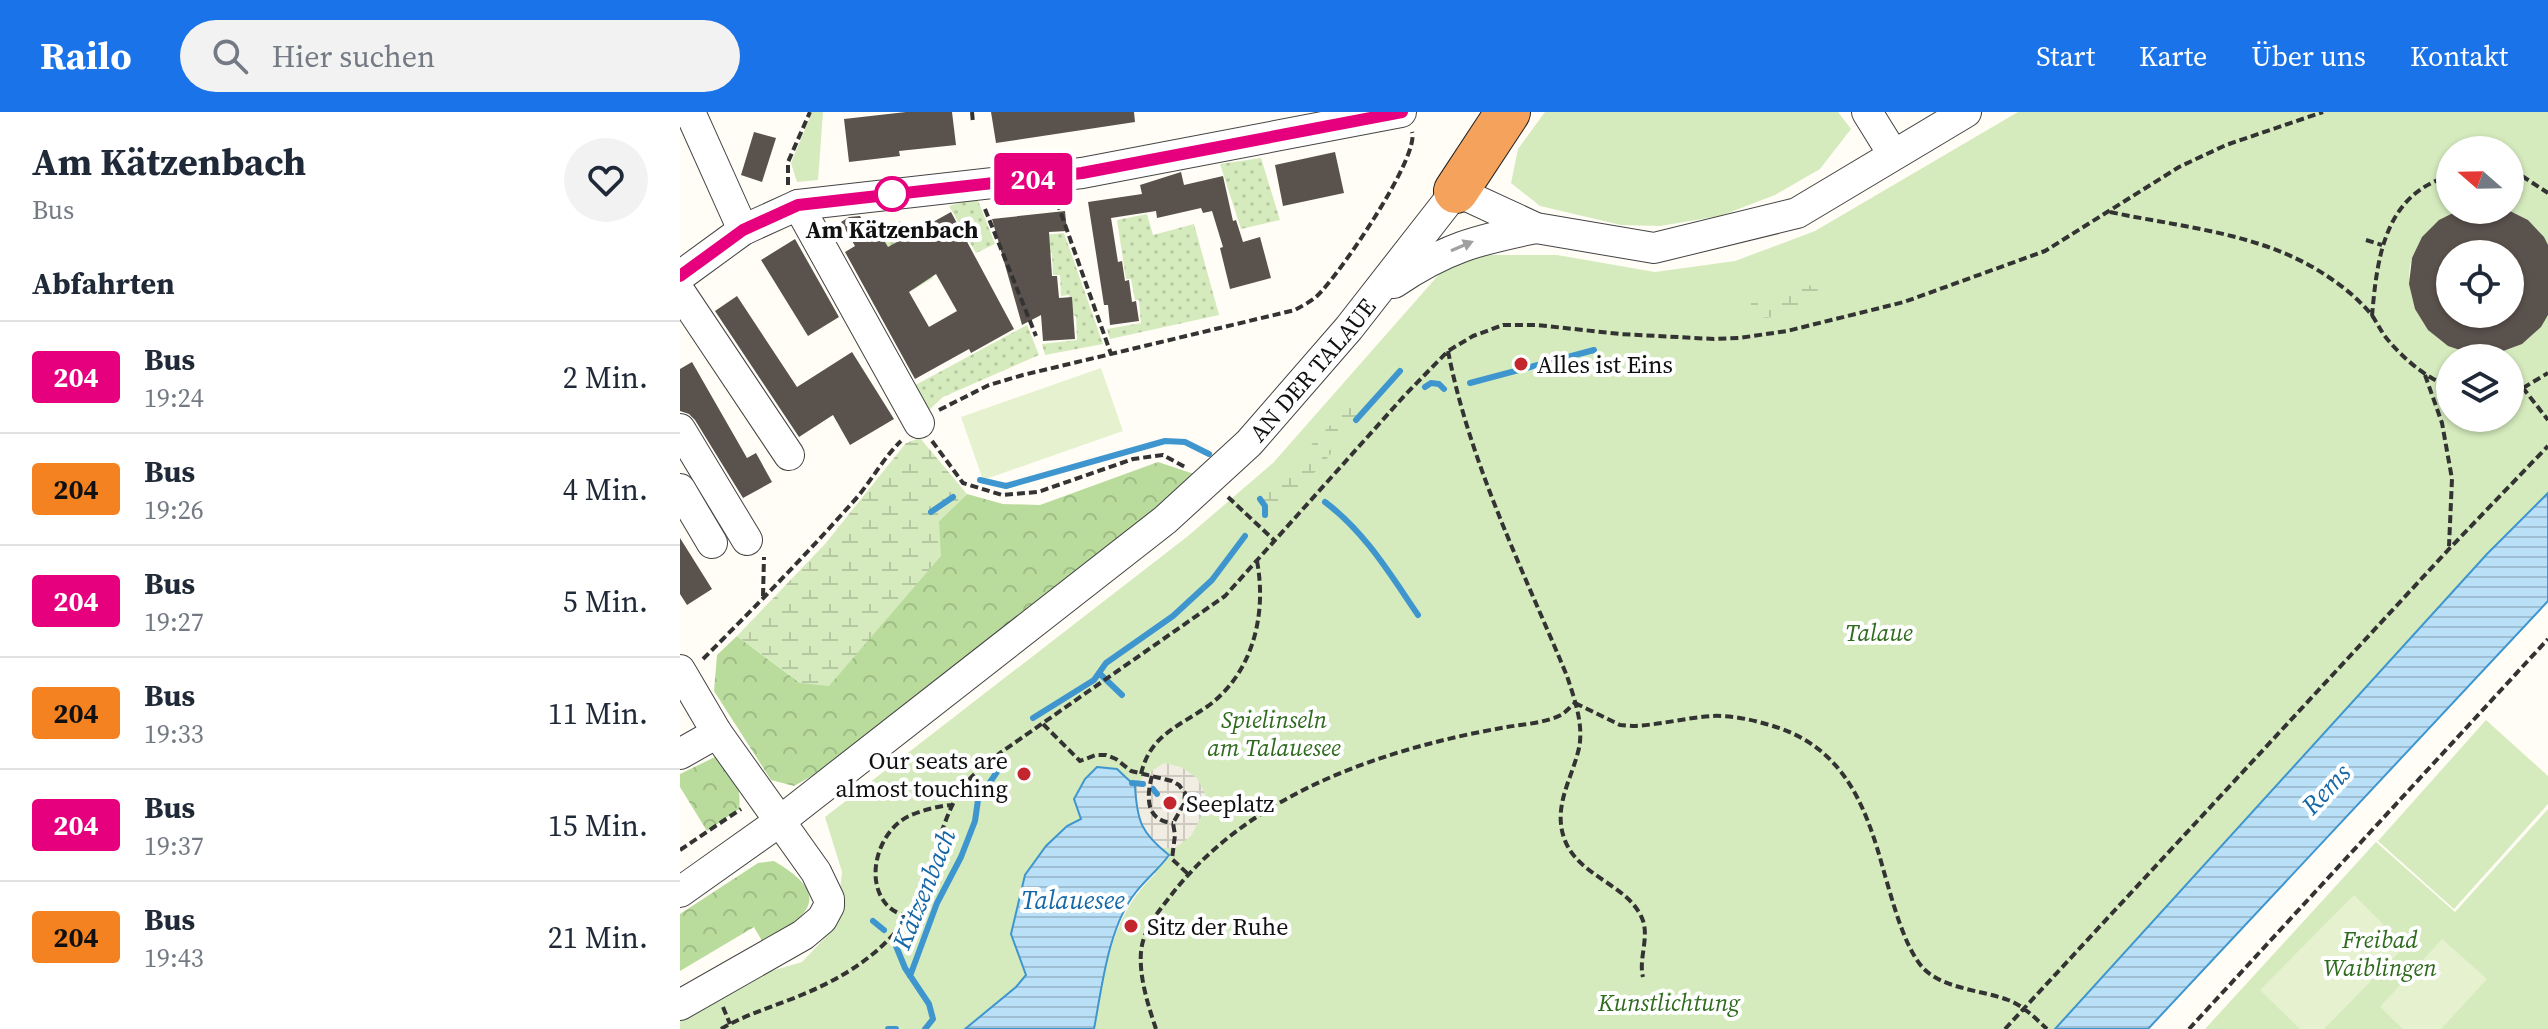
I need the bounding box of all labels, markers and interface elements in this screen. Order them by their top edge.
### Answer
search box [180,20,740,92]
text: Railo [40,30,132,82]
icon: search [208,34,252,78]
text: Hier suchen [272,36,435,77]
text: Start [2036,37,2095,75]
text: Karte [2139,37,2207,75]
text: Über uns [2251,37,2366,75]
text: Kontakt [2410,37,2508,75]
text: Am Kätzenbach [32,136,306,188]
north arrow [2436,136,2524,224]
map controls [2436,136,2524,432]
button: heart [564,138,648,222]
line badge: 204 [987,153,1079,205]
text: 204 [1010,160,1056,198]
marker: Am Kätzenbach [875,177,909,211]
text: Bus [32,192,74,228]
place label: Am Kätzenbach [805,213,979,246]
one-way arrow [1450,239,1474,252]
button: locate [2436,240,2524,328]
text: Abfahrten [32,263,175,304]
street label: AN DER TALAUE [1241,291,1383,448]
text: Bus [144,339,195,380]
button: layers [2436,344,2524,432]
place label: Alles ist Eins [1537,348,1673,381]
marker: Alles ist Eins [1512,355,1530,373]
text: 2 Min. [563,357,648,398]
text: 204 [53,358,99,396]
text: 19:24 [144,380,204,416]
text: Bus [144,451,195,492]
text: 4 Min. [563,469,648,510]
text: 204 [53,470,99,508]
text: 19:26 [144,492,204,528]
text: Bus [144,563,195,604]
text: 5 Min. [563,581,648,622]
text: 204 [53,582,99,620]
text: 19:27 [144,604,204,640]
park label: Talaue [1845,616,1913,649]
text: Bus [144,675,195,716]
text: 11 Min. [548,693,648,734]
text: 204 [53,694,99,732]
park label: Spielinseln am Talauesee [1207,703,1341,764]
text: 19:33 [144,716,204,752]
place label: Our seats are almost touching [836,744,1008,805]
water label: Rems [2293,755,2359,823]
marker: Our seats are almost touching [1015,765,1033,783]
text: Bus [144,787,195,828]
place label: Seeplatz [1186,787,1274,820]
marker: Seeplatz [1161,794,1179,812]
text: 15 Min. [548,805,648,846]
text: 204 [53,806,99,844]
water label: Kätzenbach [883,823,964,955]
text: 19:37 [144,828,204,864]
water label: Talauesee [1021,882,1125,918]
text: Bus [144,899,195,940]
place label: Sitz der Ruhe [1147,910,1288,943]
text: 21 Min. [548,917,648,958]
marker: Sitz der Ruhe [1122,917,1140,935]
text: 204 [53,918,99,956]
park label: Freibad Waiblingen [2323,923,2437,984]
text: 19:43 [144,940,204,976]
park label: Kunstlichtung [1597,986,1741,1019]

